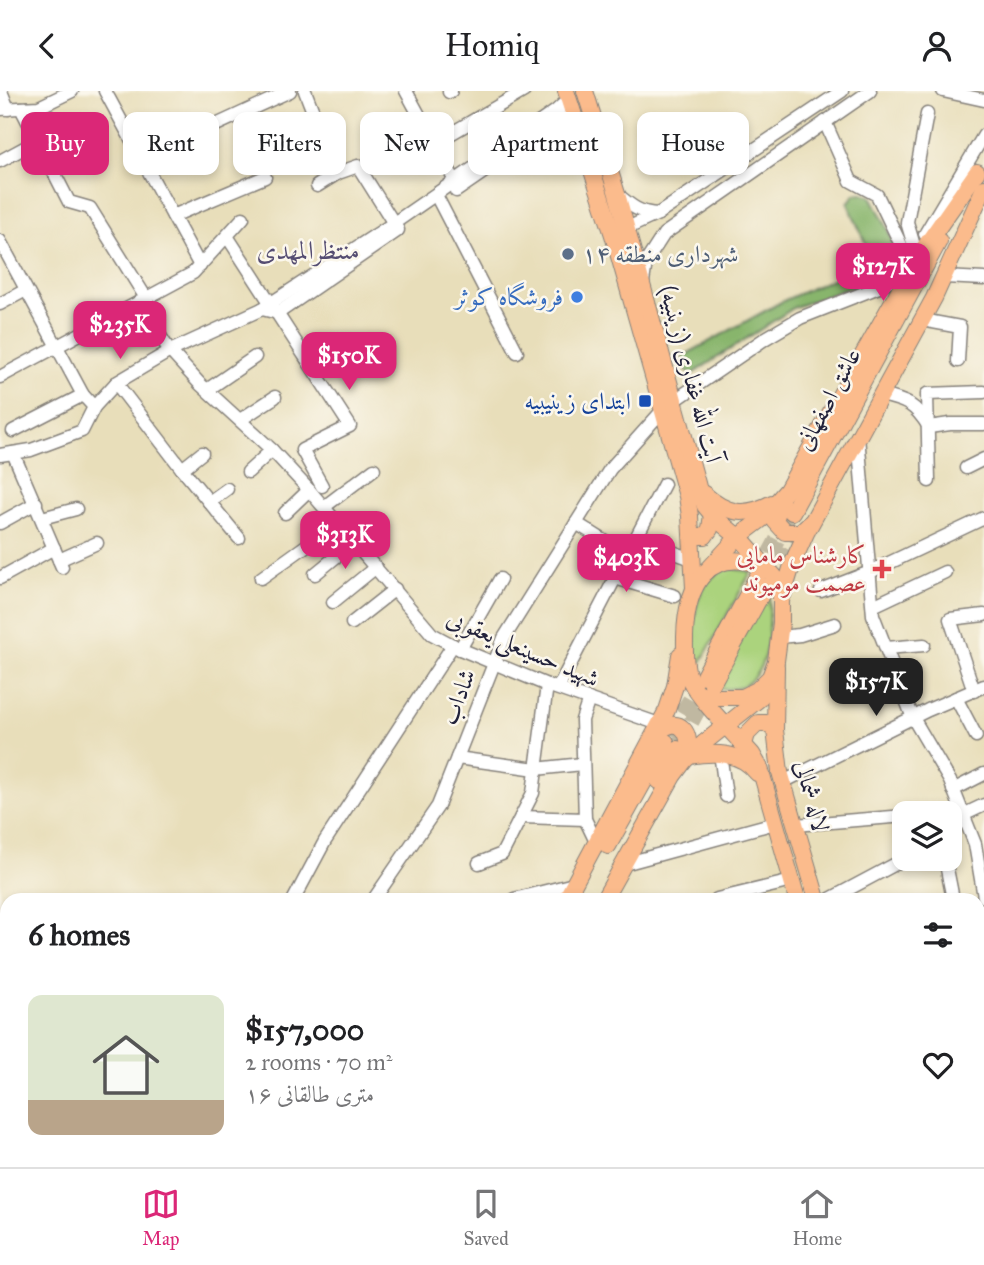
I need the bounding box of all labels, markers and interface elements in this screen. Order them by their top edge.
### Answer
text: Homiq [445,26,539,65]
icon: back [28,27,66,65]
icon: person [918,27,956,65]
chip: Buy [21,112,109,175]
chip: Rent [123,112,219,175]
chip: Filters [233,112,346,175]
chip: New [360,112,454,175]
chip: Apartment [468,112,623,175]
chip: House [637,112,749,175]
district label: منتظرالمهدی [256,234,360,267]
place label: شهرداری منطقه ۱۴ [582,239,738,269]
pin: $127K [834,243,932,303]
marker: شهرداری منطقه ۱۴ [560,246,576,262]
text: $127K [852,252,914,280]
street label: آیت الله غفاری (زینبیه) [653,281,734,469]
place label: فروشگاه کوثر [452,282,563,312]
marker: فروشگاه کوثر [569,289,585,305]
pin: $235K [71,301,169,361]
text: $235K [89,310,151,338]
pin: $150K [300,333,398,392]
text: $150K [317,341,381,369]
street label: عاشق اصفهانی [789,343,867,455]
place label: ابتدای زینیبیه [524,386,631,416]
marker: ابتدای زینیبیه [637,393,653,409]
pin: $313K [296,511,394,571]
text: $313K [316,520,374,548]
pin: $403K [577,535,675,594]
place label: کارشناس مامایی عصمت مومیوند [737,540,866,598]
text: $403K [593,543,659,571]
marker: کارشناس مامایی عصمت مومیوند [872,559,892,579]
street label: شهید حسینعلی یعقوبی [441,602,604,695]
pin: $157K [827,659,925,718]
street label: شاداب [434,665,482,729]
text: $157K [845,667,907,695]
street label: لاله شمالی [788,757,836,835]
map controls [892,801,962,871]
button: layers [892,801,962,871]
icon: filters [919,916,957,954]
text: 6 homes [28,917,130,953]
text: $157,000 [245,1012,364,1048]
icon: home [84,1023,168,1107]
icon: heart [919,1046,957,1084]
text: 2 rooms · 70 m² [245,1048,393,1076]
text: ۱۶ متری طالقانی [245,1080,374,1108]
tab: Map [142,1185,180,1250]
tab: Saved [464,1185,509,1250]
tab: Home [792,1185,842,1250]

